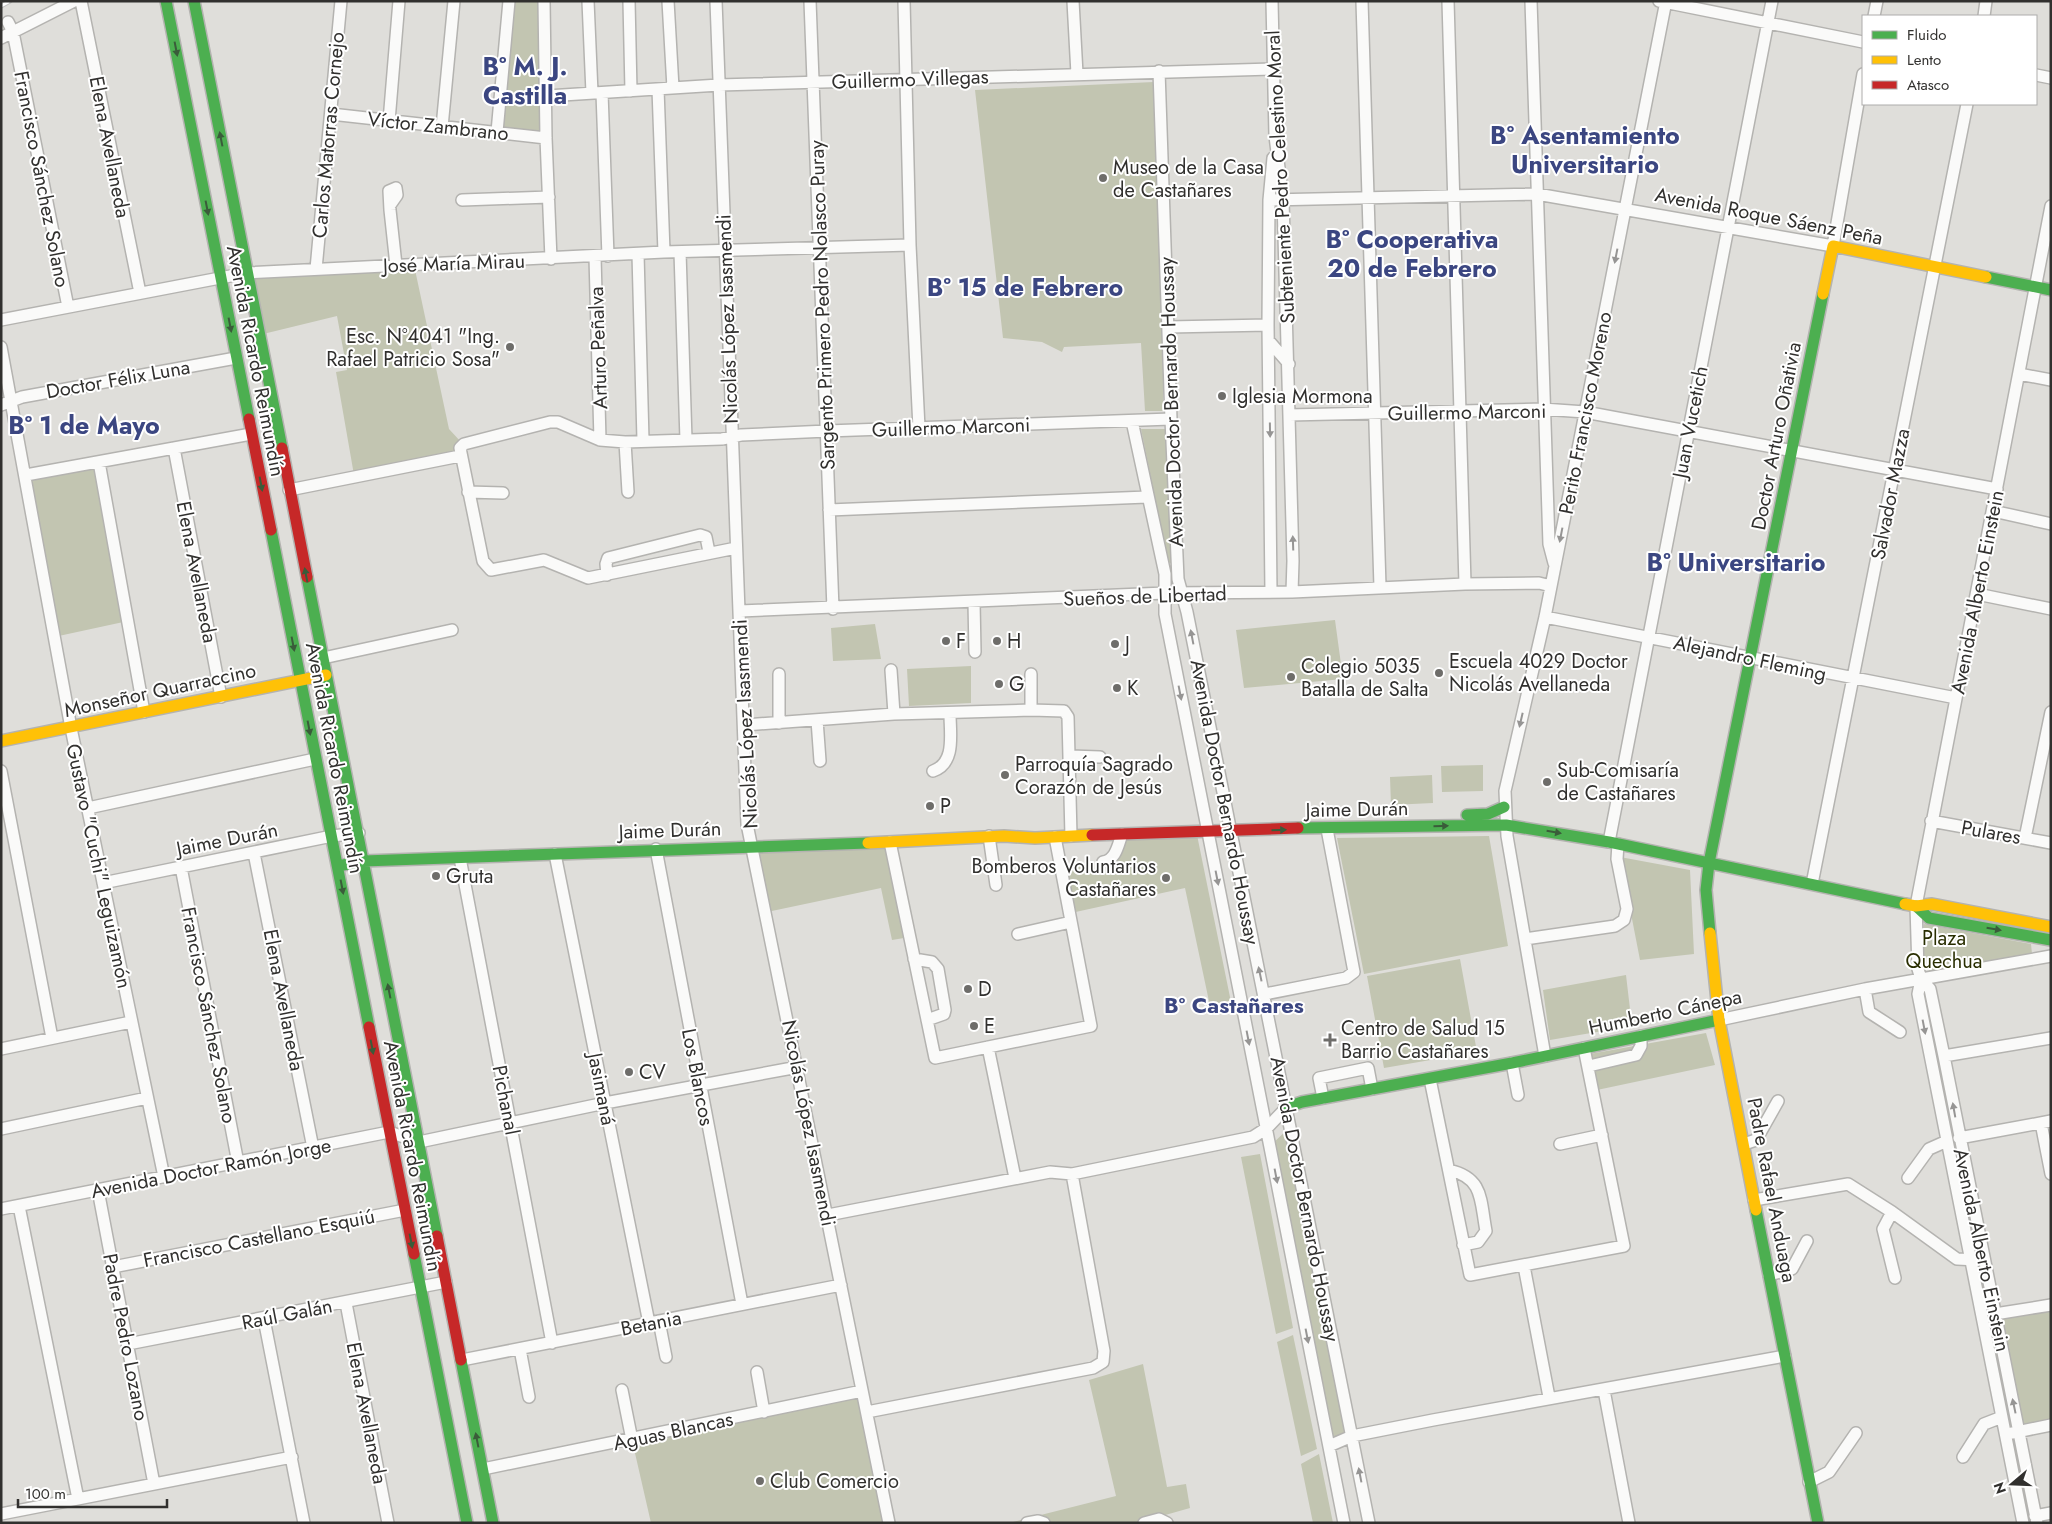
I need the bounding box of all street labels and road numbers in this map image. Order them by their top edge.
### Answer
street label: Subteniente Pedro Celestino Moral [1258,30,1303,324]
street label: Carlos Matorras Cornejo [305,31,352,239]
street label: Guillermo Villegas [831,62,989,97]
street label: Francisco Sánchez Solano [6,68,77,290]
street label: Elena Avellaneda [82,74,137,220]
street label: Víctor Zambrano [366,105,510,148]
street label: Sargento Primero Pedro Nolasco Puray [802,139,843,470]
street label: Avenida Roque Sáenz Peña [1653,180,1885,253]
street label: Nicolás López Isasmendi [709,214,746,424]
street label: Avenida Ricardo Reimundín [219,243,292,479]
street label: José María Mirau [380,247,525,281]
street label: Avenida Doctor Bernardo Houssay [1152,256,1191,547]
street label: Arturo Peñalva [582,286,615,410]
street label: Perito Francisco Moreno [1552,309,1619,517]
street label: Doctor Arturo Oñativia [1744,340,1809,533]
street label: Doctor Félix Luna [44,353,192,406]
street label: Juan Vucetich [1665,364,1716,484]
street label: Guillermo Marconi [1387,397,1547,428]
street label: Guillermo Marconi [871,410,1031,445]
street label: Salvador Mazza [1864,426,1917,562]
street label: Avenida Alberto Einstein [1943,488,2012,697]
street label: Elena Avellaneda [169,499,224,645]
street label: Sueños de Libertad [1063,579,1227,614]
street label: Nicolás López Isasmendi [726,619,765,829]
street label: Alejandro Fleming [1671,628,1829,689]
street label: Avenida Ricardo Reimundín [298,640,371,876]
street label: Monseñor Quarraccino [62,656,259,725]
street label: Avenida Doctor Bernardo Houssay [1183,657,1266,947]
street label: Gustavo "Cuchi" Leguizamón [58,741,139,991]
street label: Jaime Durán [1302,794,1409,825]
street label: Pulares [1959,813,2023,852]
street label: Jaime Durán [615,814,722,847]
street label: Jaime Durán [171,815,280,864]
street label: Francisco Sánchez Solano [173,904,244,1126]
street label: Elena Avellaneda [256,927,311,1073]
street label: Humberto Cánepa [1586,982,1744,1043]
street label: Nicolás López Isasmendi [774,1017,843,1229]
street label: Los Blancos [674,1026,721,1128]
street label: Avenida Ricardo Reimundín [376,1038,449,1274]
street label: Jasimaná [580,1048,623,1128]
street label: Avenida Doctor Bernardo Houssay [1263,1054,1346,1344]
street label: Pichanal [485,1063,526,1137]
street label: Padre Rafael Anduaga [1739,1095,1804,1285]
street label: Avenida Doctor Ramón Jorge [88,1131,334,1206]
street label: Avenida Alberto Einstein [1946,1146,2017,1355]
street label: Francisco Castellano Esquiú [141,1202,377,1275]
street label: Padre Pedro Lozano [95,1251,156,1423]
street label: Raúl Galán [239,1291,335,1337]
street label: Betania [618,1303,684,1344]
street label: Elena Avellaneda [339,1340,394,1486]
street label: Aguas Blancas [610,1405,736,1458]

